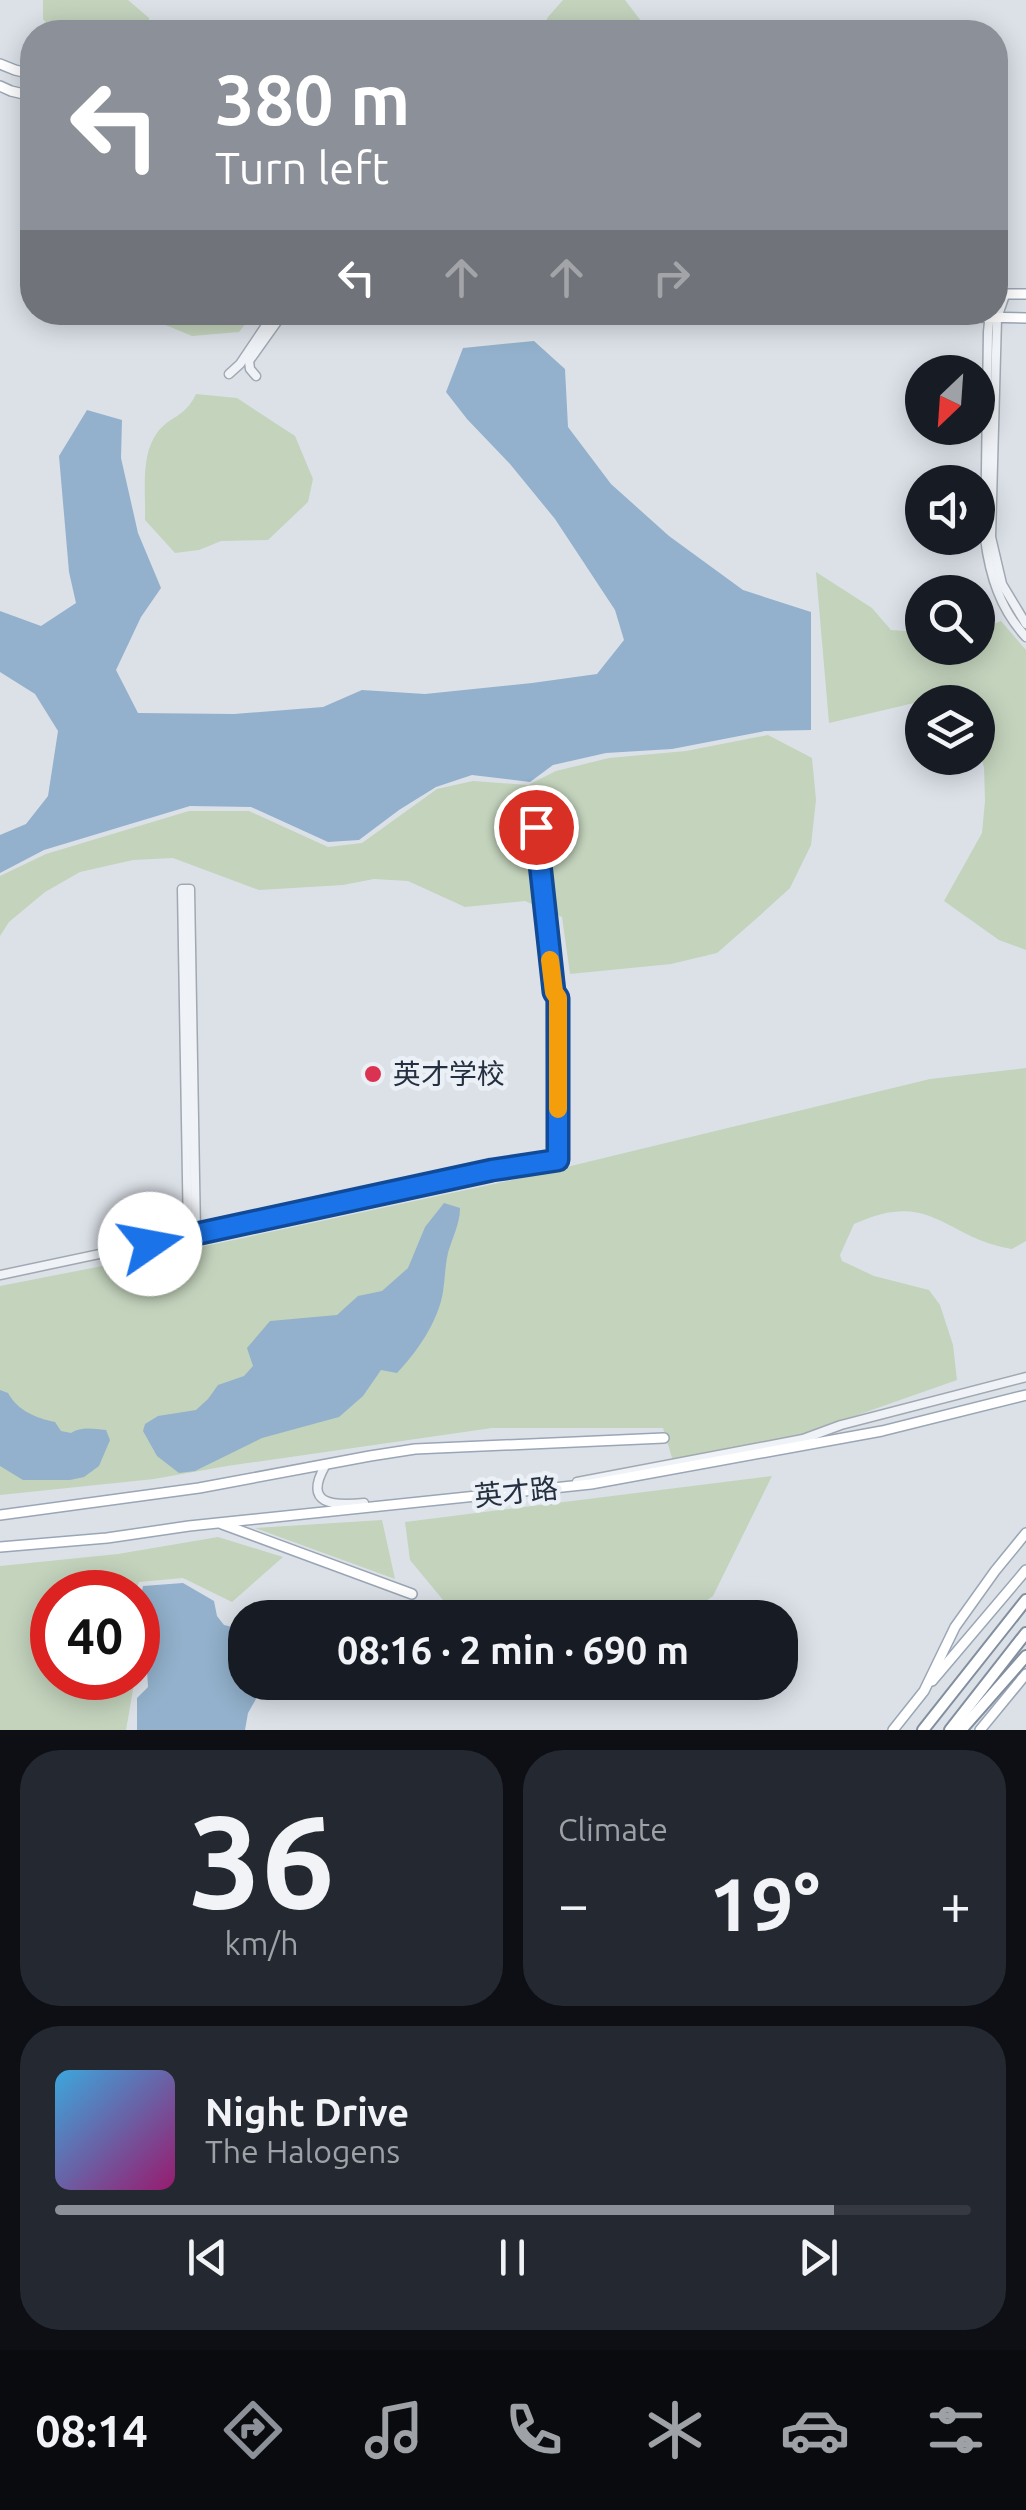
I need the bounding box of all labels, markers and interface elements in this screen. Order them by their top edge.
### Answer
icon: left [50,60,180,190]
text: 380 m [215,60,410,138]
text: Turn left [215,142,389,193]
icon: left [329,250,384,305]
icon: ahead [434,250,489,305]
icon: ahead [539,250,594,305]
icon: right [644,250,699,305]
north arrow [905,355,995,445]
map controls [905,355,995,775]
button: sound [905,465,995,555]
button: search [905,575,995,665]
button: layers [905,685,995,775]
pin [494,785,579,870]
icon: arrive [509,800,564,855]
place label: 英才学校 [393,1058,505,1089]
marker: 英才学校 [362,1063,384,1085]
position arrow [98,1192,202,1296]
street label: 英才路 [473,1472,559,1511]
speed limit sign: 40 [30,1570,160,1700]
text: 08:16 · 2 min · 690 m [337,1629,689,1671]
text: 36 [188,1787,335,1933]
text: Climate [558,1811,668,1847]
text: 19° [709,1861,820,1945]
text: − [558,1873,589,1934]
text: + [940,1873,971,1934]
text: km/h [225,1925,298,1961]
text: Night Drive [205,2091,409,2133]
text: The Halogens [205,2133,400,2169]
icon: previous [180,2230,235,2285]
icon: pause [485,2230,540,2285]
icon: next [791,2230,846,2285]
icon: directions [218,2395,288,2465]
icon: music [359,2395,429,2465]
icon: phone [499,2395,569,2465]
icon: climate [640,2395,710,2465]
icon: car [780,2395,850,2465]
icon: filters [921,2395,991,2465]
text: 08:14 [35,2405,148,2456]

